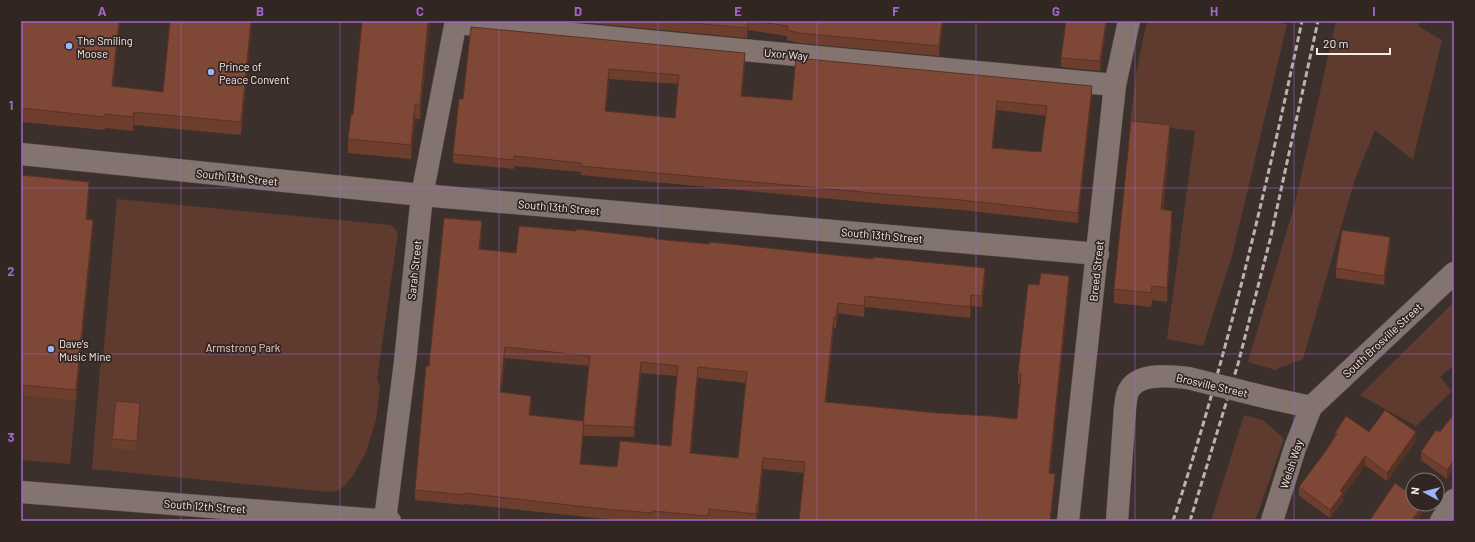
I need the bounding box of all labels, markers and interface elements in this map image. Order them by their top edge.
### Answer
text: A [98,3,107,19]
text: B [256,3,264,19]
text: C [416,3,424,19]
text: D [574,3,582,19]
text: E [734,3,742,19]
text: F [892,3,900,19]
text: G [1052,3,1060,19]
text: H [1210,3,1218,19]
text: I [1372,3,1376,19]
scale bar [1317,30,1390,56]
place label: The Smiling Moose [77,34,133,60]
text: 20 m [1323,36,1349,50]
marker: The Smiling Moose [64,41,74,51]
street label: Uxor Way [763,46,809,62]
place label: Prince of Peace Convent [219,60,290,86]
marker: Prince of Peace Convent [206,67,216,77]
text: 1 [9,97,13,113]
street label: South 13th Street [195,166,279,188]
street label: South 13th Street [518,197,600,217]
street label: South 13th Street [841,225,923,245]
street label: Sarah Street [404,240,424,300]
street label: Breed Street [1086,240,1106,302]
text: 2 [7,263,15,279]
street label: South Brosville Street [1340,300,1424,380]
place label: Dave's Music Mine [59,337,111,363]
park label: Armstrong Park [206,341,281,354]
marker: Dave's Music Mine [46,344,56,354]
street label: Brosville Street [1175,370,1249,400]
text: 3 [7,429,15,445]
street label: Welsh Way [1277,438,1305,490]
north arrow [1405,472,1445,512]
text: N [1408,486,1421,495]
street label: South 12th Street [163,497,247,515]

